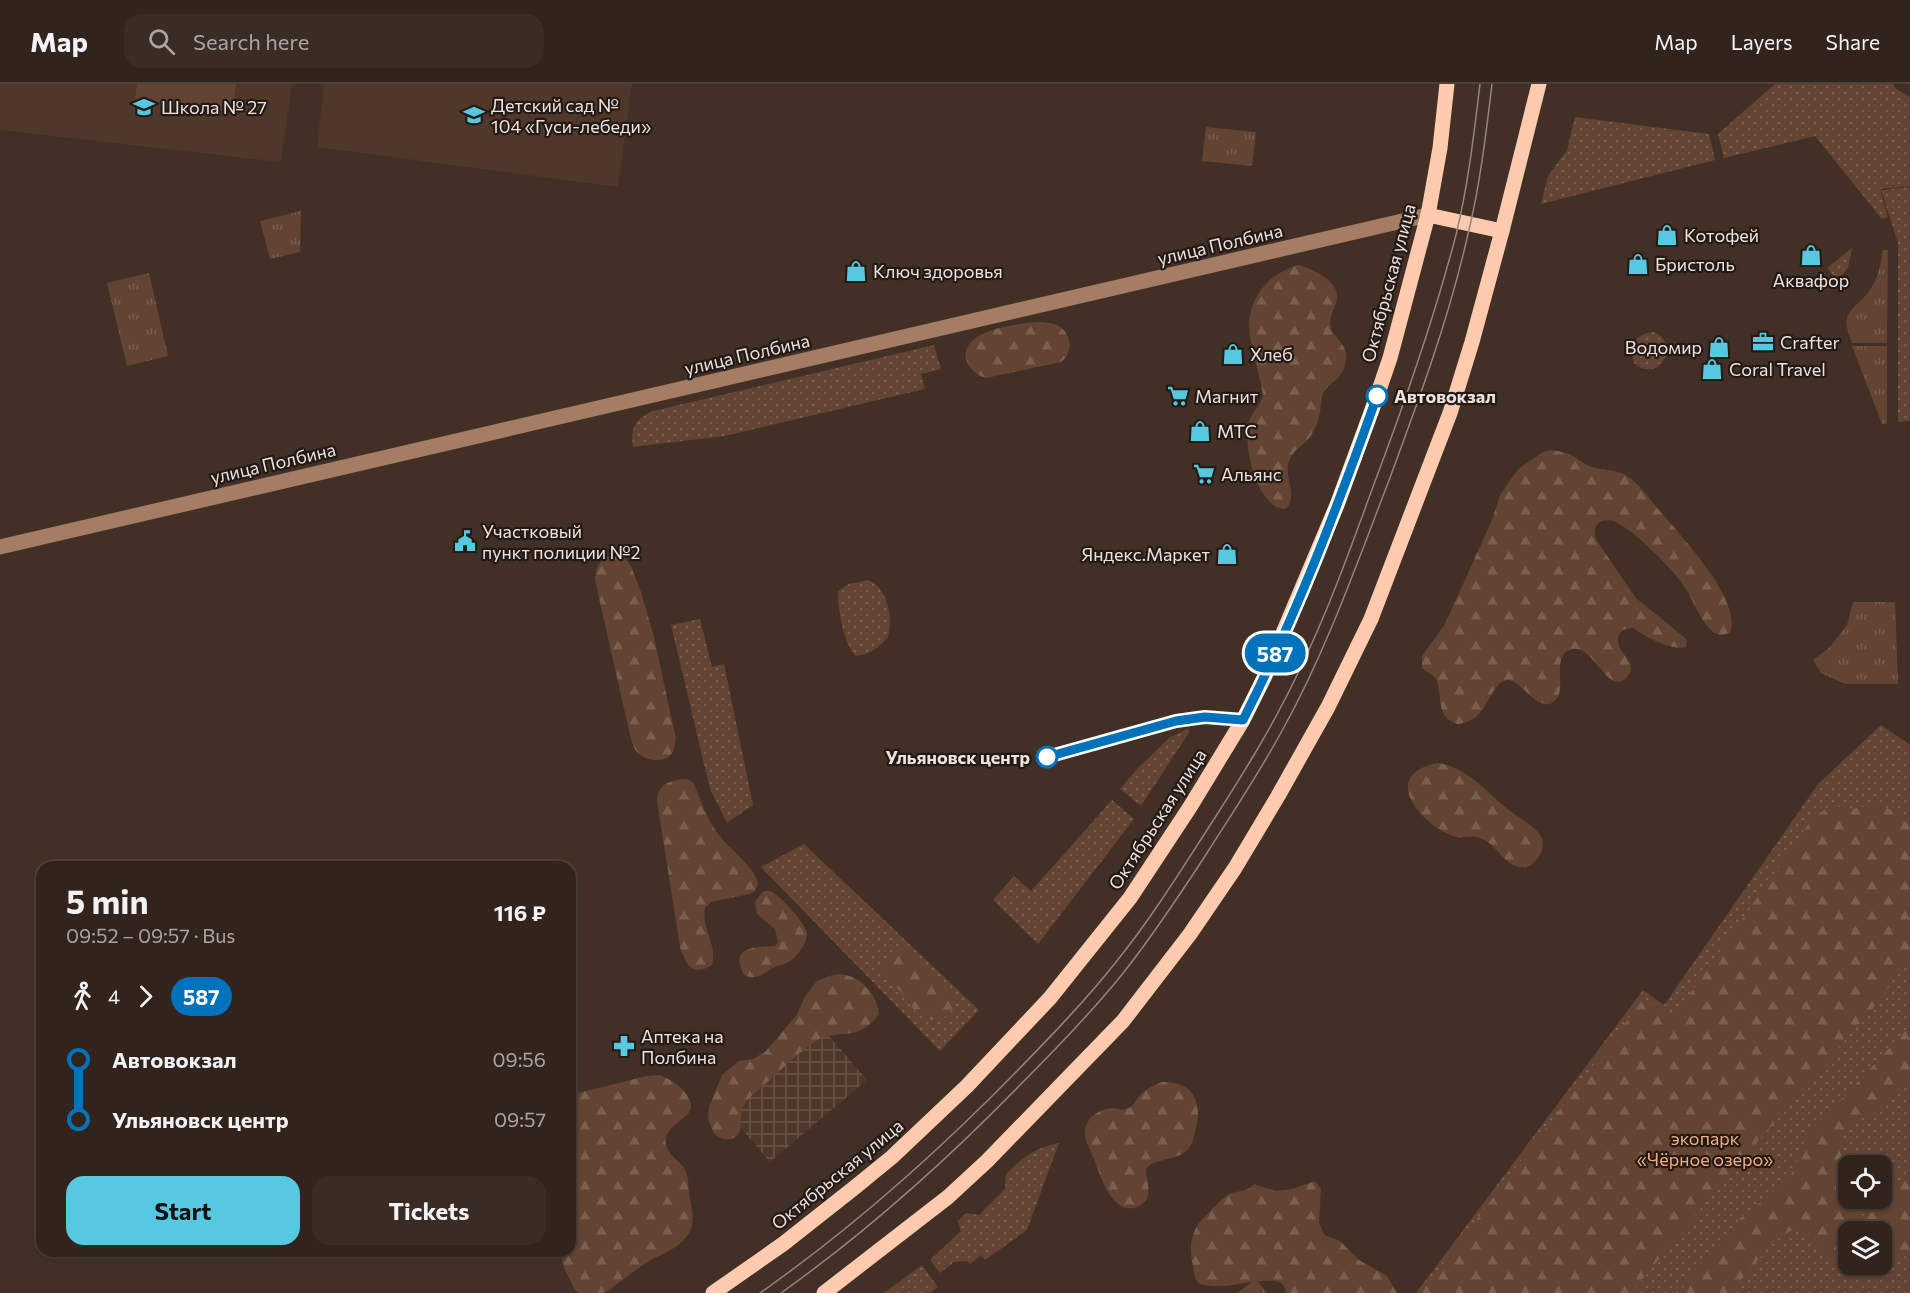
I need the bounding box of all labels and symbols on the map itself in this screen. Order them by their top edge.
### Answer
place label: Детский сад № 104 «Гуси-лебеди» [491,94,651,137]
school or university icon: Школа № 27 [132,95,156,119]
place label: Школа № 27 [161,96,267,118]
school or university icon: Детский сад № 104 «Гуси-лебеди» [462,103,486,127]
street label: Октябрьская улица [1356,201,1420,365]
street label: улица Полбина [1155,219,1285,269]
shop icon: Котофей [1655,223,1679,247]
place label: Котофей [1684,224,1759,246]
shop icon: Аквафор [1799,243,1823,267]
shop icon: Бристоль [1626,252,1650,276]
place label: Бристоль [1655,253,1735,275]
shop icon: Ключ здоровья [844,259,868,283]
place label: Ключ здоровья [873,260,1003,282]
place label: Аквафор [1773,269,1849,291]
street label: улица Полбина [682,329,812,379]
office icon: Crafter [1751,330,1775,354]
place label: Crafter [1780,331,1840,353]
shop icon: Водомир [1707,335,1731,359]
place label: Водомир [1625,336,1702,358]
shop icon: Хлеб [1221,342,1245,366]
place label: Хлеб [1250,343,1293,365]
shop icon: Coral Travel [1700,357,1724,381]
place label: Coral Travel [1729,358,1826,380]
supermarket icon: Магнит [1166,384,1190,408]
place label: Магнит [1195,385,1259,407]
marker: Автовокзал [1366,385,1388,407]
place label: Автовокзал [1394,385,1496,407]
shop icon: МТС [1188,419,1212,443]
place label: МТС [1217,420,1257,442]
street label: улица Полбина [208,438,338,488]
supermarket icon: Альянс [1192,462,1216,486]
place label: Альянс [1221,463,1282,485]
place label: Участковый пункт полиции №2 [482,520,641,563]
public building icon: Участковый пункт полиции №2 [453,529,477,553]
shop icon: Яндекс.Маркет [1215,542,1239,566]
place label: Яндекс.Маркет [1081,543,1211,565]
line badge: 587 [1240,634,1310,672]
street label: Октябрьская улица [1103,745,1211,893]
place label: Ульяновск центр [885,746,1030,768]
marker: Ульяновск центр [1036,746,1058,768]
place label: Аптека на Полбина [641,1025,724,1068]
pharmacy icon: Аптека на Полбина [612,1034,636,1058]
street label: Октябрьская улица [767,1114,907,1234]
park label: экопарк «Чёрное озеро» [1637,1127,1773,1170]

